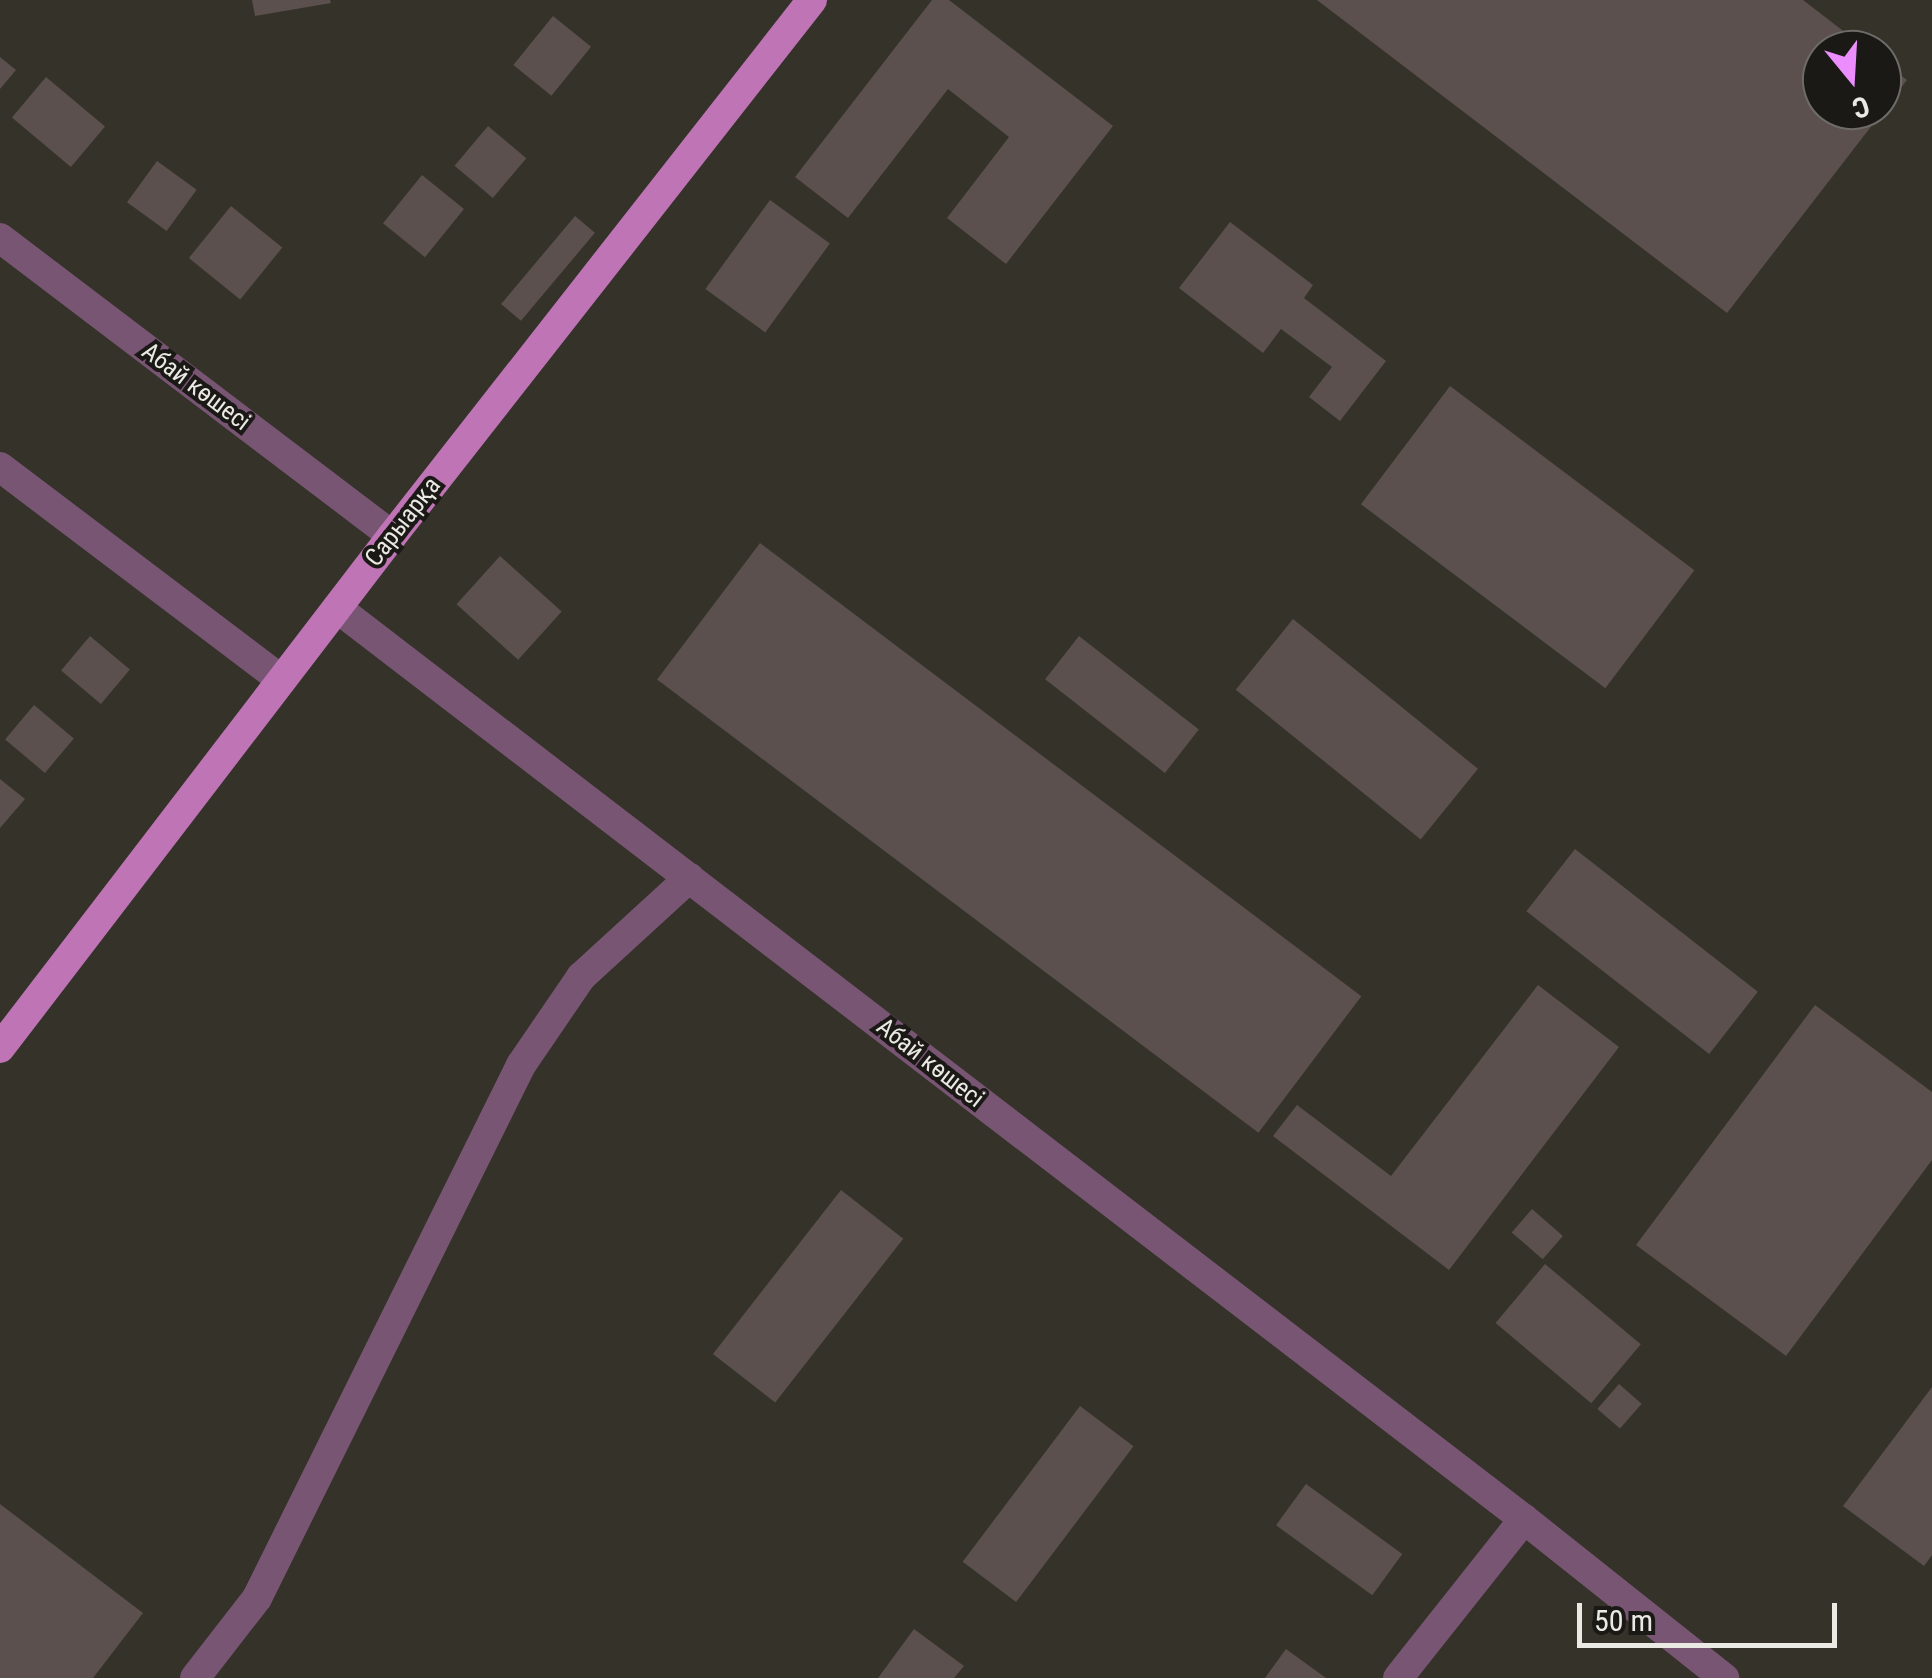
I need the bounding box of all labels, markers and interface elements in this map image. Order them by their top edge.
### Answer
north arrow [1802,30,1902,130]
text: С [1848,89,1873,125]
street label: Абай көшесі [136,337,256,437]
street label: Сарыарқа [359,471,447,573]
street label: Абай көшесі [870,1012,990,1114]
scale bar [1582,1583,1842,1645]
text: 50 m [1594,1603,1653,1638]

